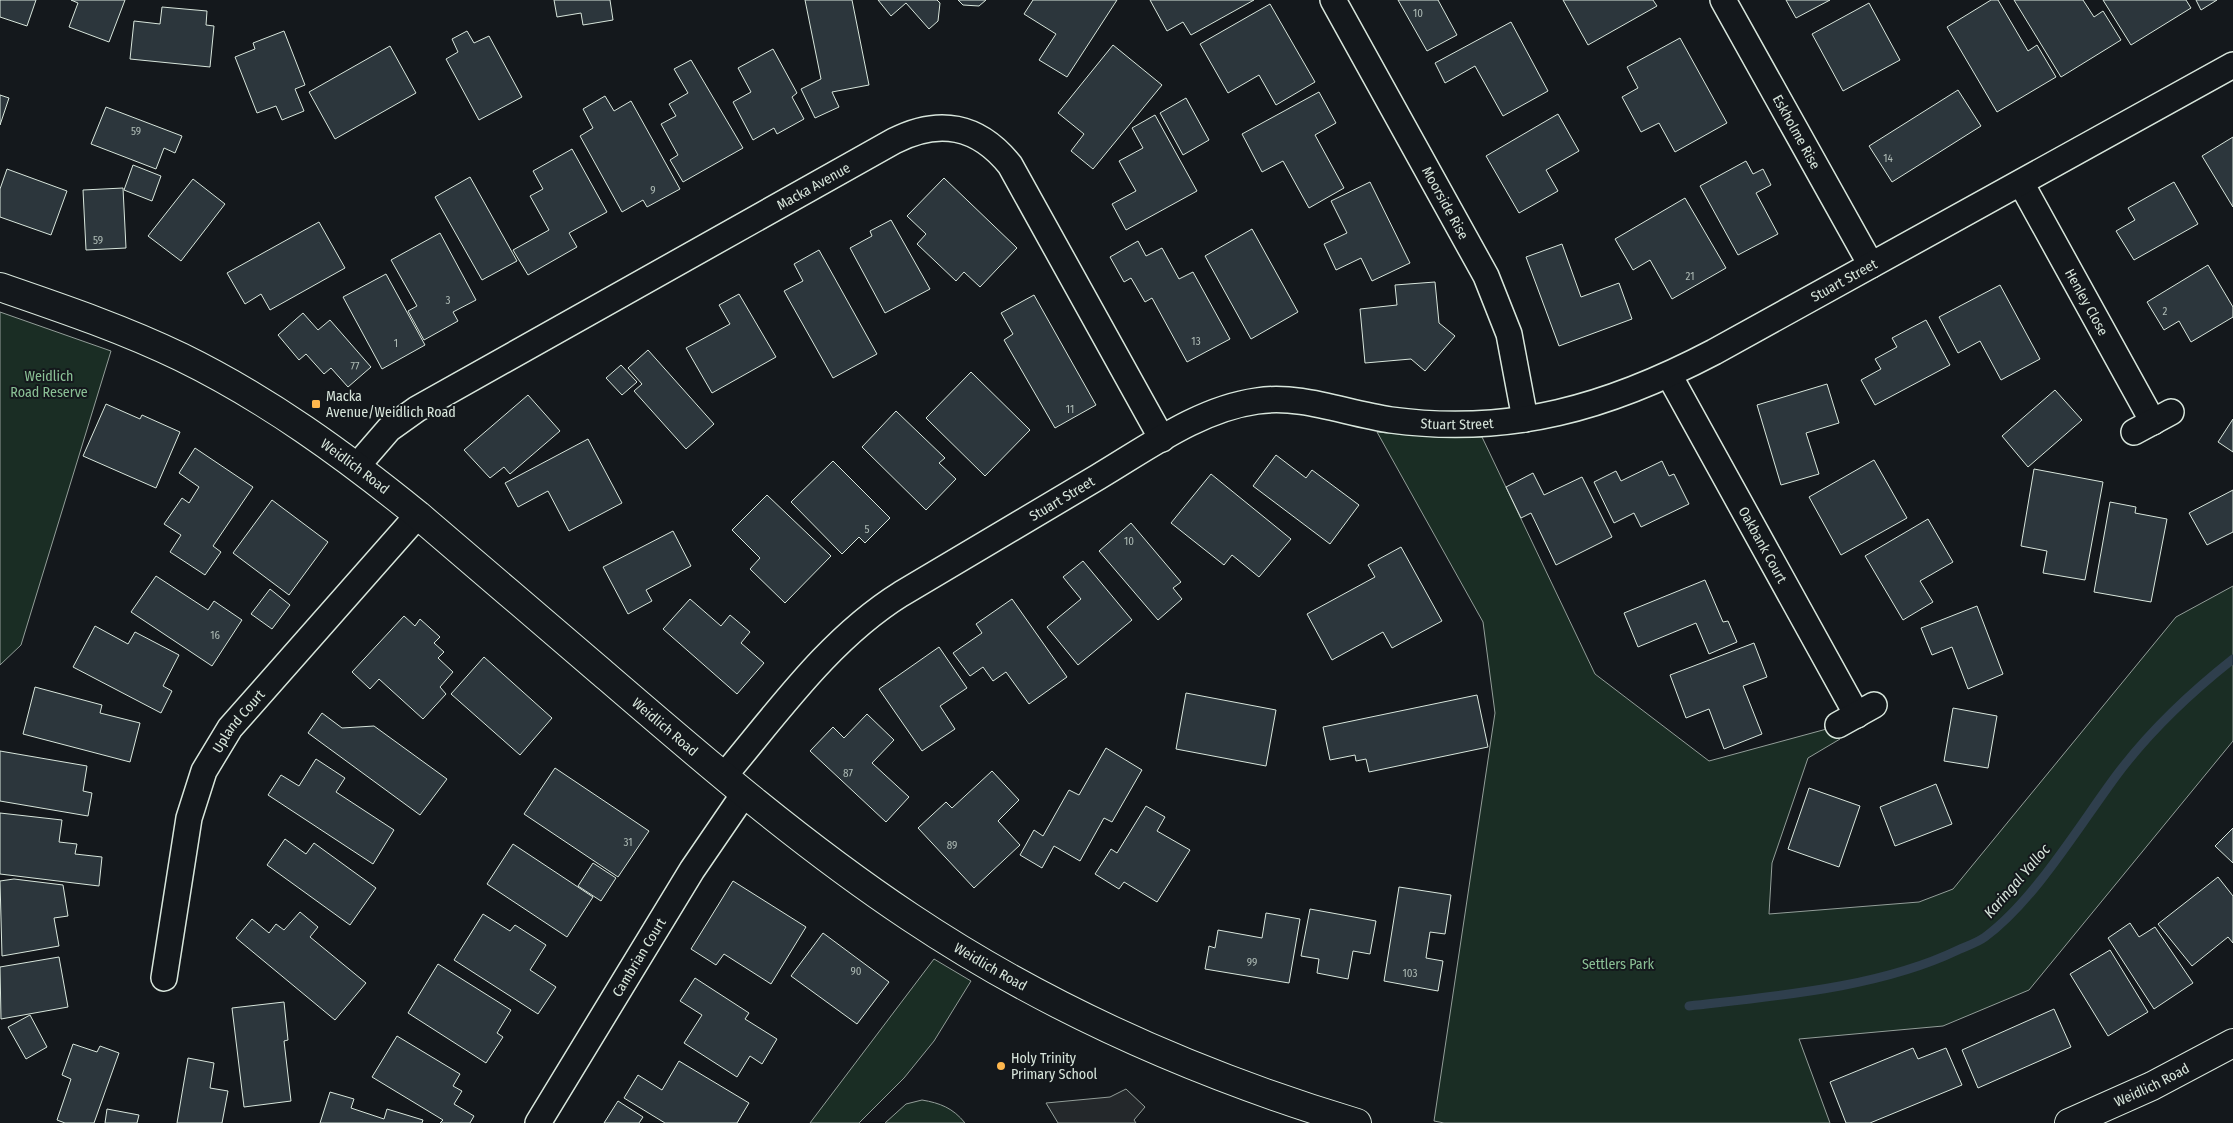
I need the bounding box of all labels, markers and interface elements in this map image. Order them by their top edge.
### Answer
house number: 10 [1413,7,1423,20]
street label: Eskholme Rise [1769,92,1824,172]
house number: 59 [131,125,141,138]
house number: 14 [1883,152,1893,165]
street label: Macka Avenue [774,159,853,214]
street label: Moorside Rise [1418,164,1472,243]
house number: 9 [650,184,656,197]
house number: 59 [93,234,103,247]
street label: Stuart Street [1808,255,1880,306]
street label: Henley Close [2061,266,2112,339]
house number: 21 [1686,270,1694,283]
house number: 3 [446,294,451,307]
house number: 2 [2163,305,2168,318]
house number: 13 [1191,335,1201,348]
house number: 1 [394,337,398,350]
house number: 77 [351,360,360,373]
park label: Weidlich Road Reserve [10,368,88,401]
place label: Macka Avenue/Weidlich Road [326,388,456,421]
marker: Macka Avenue/Weidlich Road [310,398,322,410]
house number: 11 [1066,403,1074,416]
street label: Stuart Street [1420,415,1495,433]
street label: Weidlich Road [317,436,392,498]
street label: Stuart Street [1026,473,1098,525]
street label: Oakbank Court [1735,504,1791,586]
house number: 5 [864,523,870,536]
house number: 10 [1124,535,1134,548]
house number: 16 [210,629,220,642]
street label: Upland Court [209,686,269,756]
street label: Weidlich Road [628,694,701,760]
house number: 87 [843,767,853,780]
house number: 31 [624,836,633,849]
house number: 89 [947,839,957,852]
water label: Karingal Yalloc [1980,840,2054,922]
street label: Cambrian Court [609,915,670,1000]
street label: Weidlich Road [951,939,1030,995]
house number: 99 [1247,956,1257,969]
park label: Settlers Park [1582,956,1655,973]
house number: 90 [850,965,862,978]
house number: 103 [1403,967,1417,980]
place label: Holy Trinity Primary School [1011,1050,1098,1083]
marker: Holy Trinity Primary School [995,1060,1007,1072]
street label: Weidlich Road [2112,1060,2192,1111]

